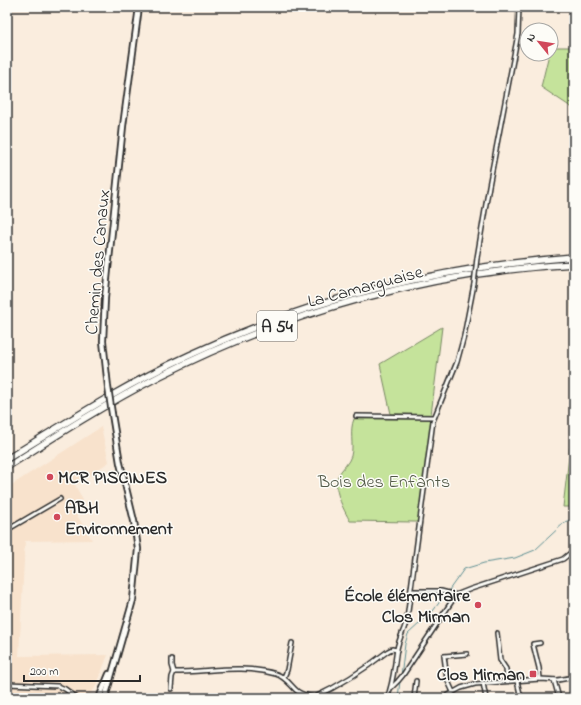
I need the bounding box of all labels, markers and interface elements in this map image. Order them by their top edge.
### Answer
north arrow [519,22,559,62]
text: N [522,30,540,45]
street label: Chemin des Canaux [80,189,118,336]
street label: La Camarguaise [305,260,427,317]
road number: A 54 [257,311,297,341]
place label: MCR PISCINES [58,466,168,492]
park label: Bois des Enfants [317,470,450,496]
marker: MCR PISCINES [45,472,55,482]
place label: ABH Environnement [65,496,174,543]
marker: ABH Environnement [52,512,62,522]
place label: École élémentaire Clos Mirman [344,584,471,631]
marker: École élémentaire Clos Mirman [473,600,483,610]
scale bar [24,657,140,683]
text: 200 m [30,663,59,681]
place label: Clos Mirman [437,663,525,689]
marker: Clos Mirman [528,669,538,679]

